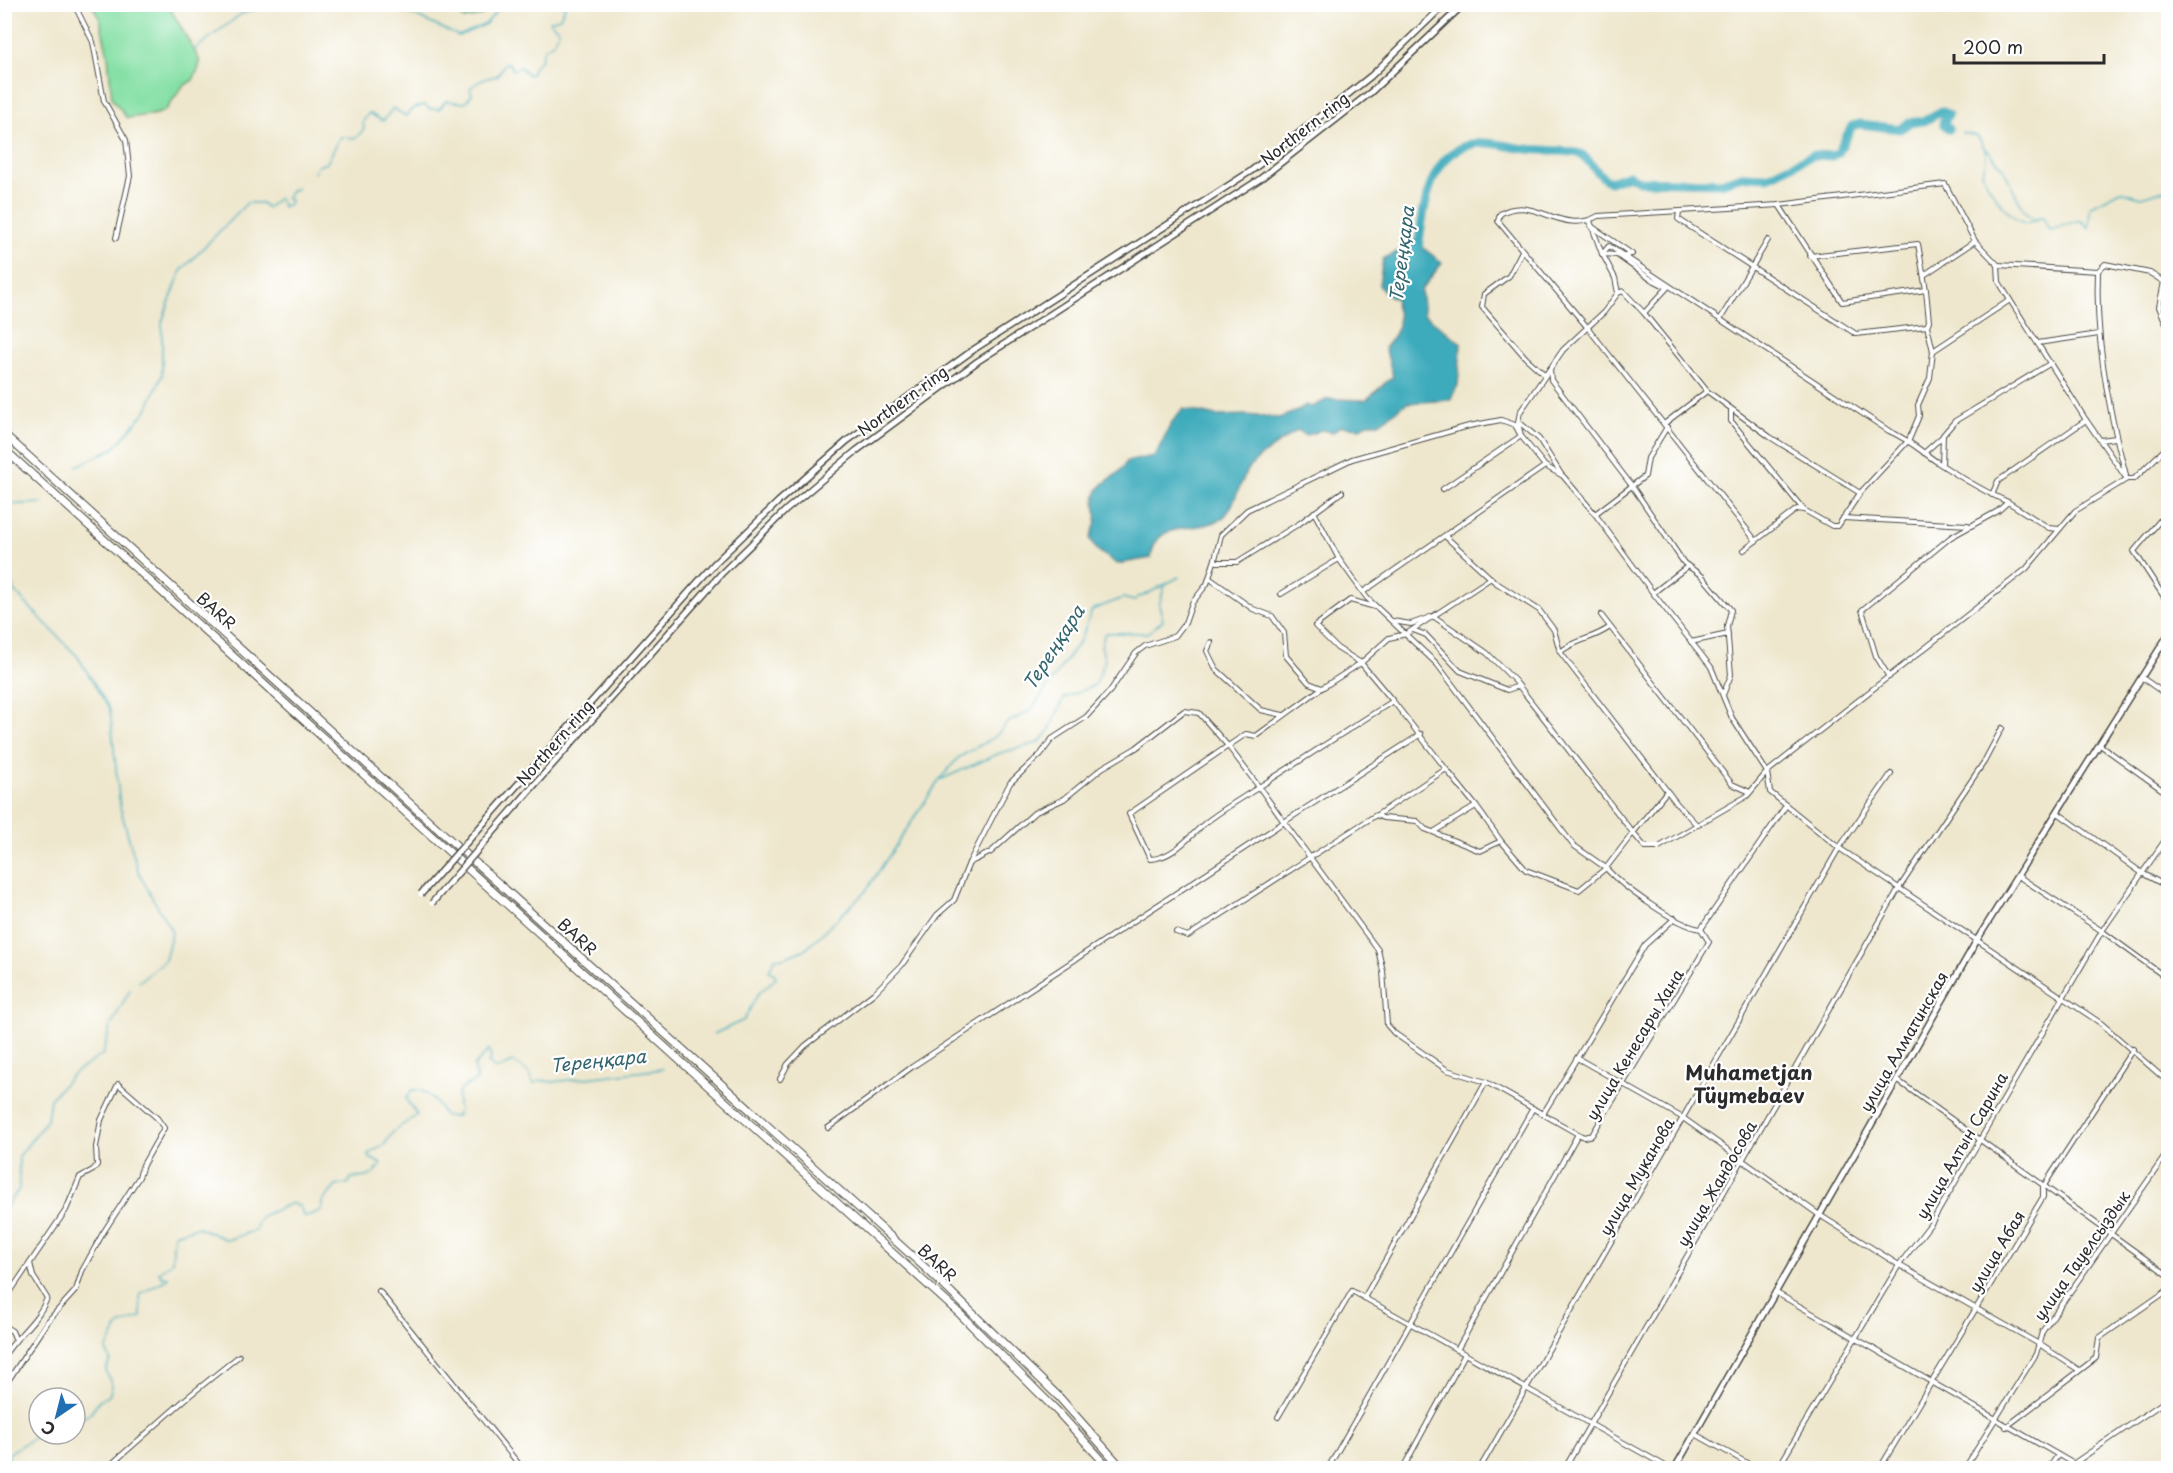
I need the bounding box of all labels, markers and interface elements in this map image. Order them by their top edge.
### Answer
scale bar [1954,27,2104,65]
text: 200 m [1963,33,2023,60]
street label: Northern ring [1255,86,1353,170]
water label: Тереңқара [1382,204,1420,303]
street label: Northern ring [852,359,952,441]
street label: BARR [192,586,242,634]
water label: Тереңқара [1016,599,1091,695]
street label: Northern ring [510,694,598,790]
street label: BARR [553,912,603,960]
street label: улица Кенесары Хана [1579,964,1689,1124]
street label: улица Алматинская [1853,966,1953,1116]
water label: Тереңқара [549,1041,648,1078]
district label: Muhametjan Tüymebaev [1685,1057,1813,1110]
street label: улица Алтын Сарина [1909,1067,2013,1223]
street label: улица Муканова [1592,1113,1680,1239]
street label: улица Жандосова [1670,1116,1762,1250]
street label: улица Тауелсыздык [2027,1184,2135,1325]
street label: улица Абая [1962,1206,2030,1296]
street label: BARR [913,1238,963,1286]
north arrow [27,1386,87,1446]
text: С [36,1416,60,1442]

